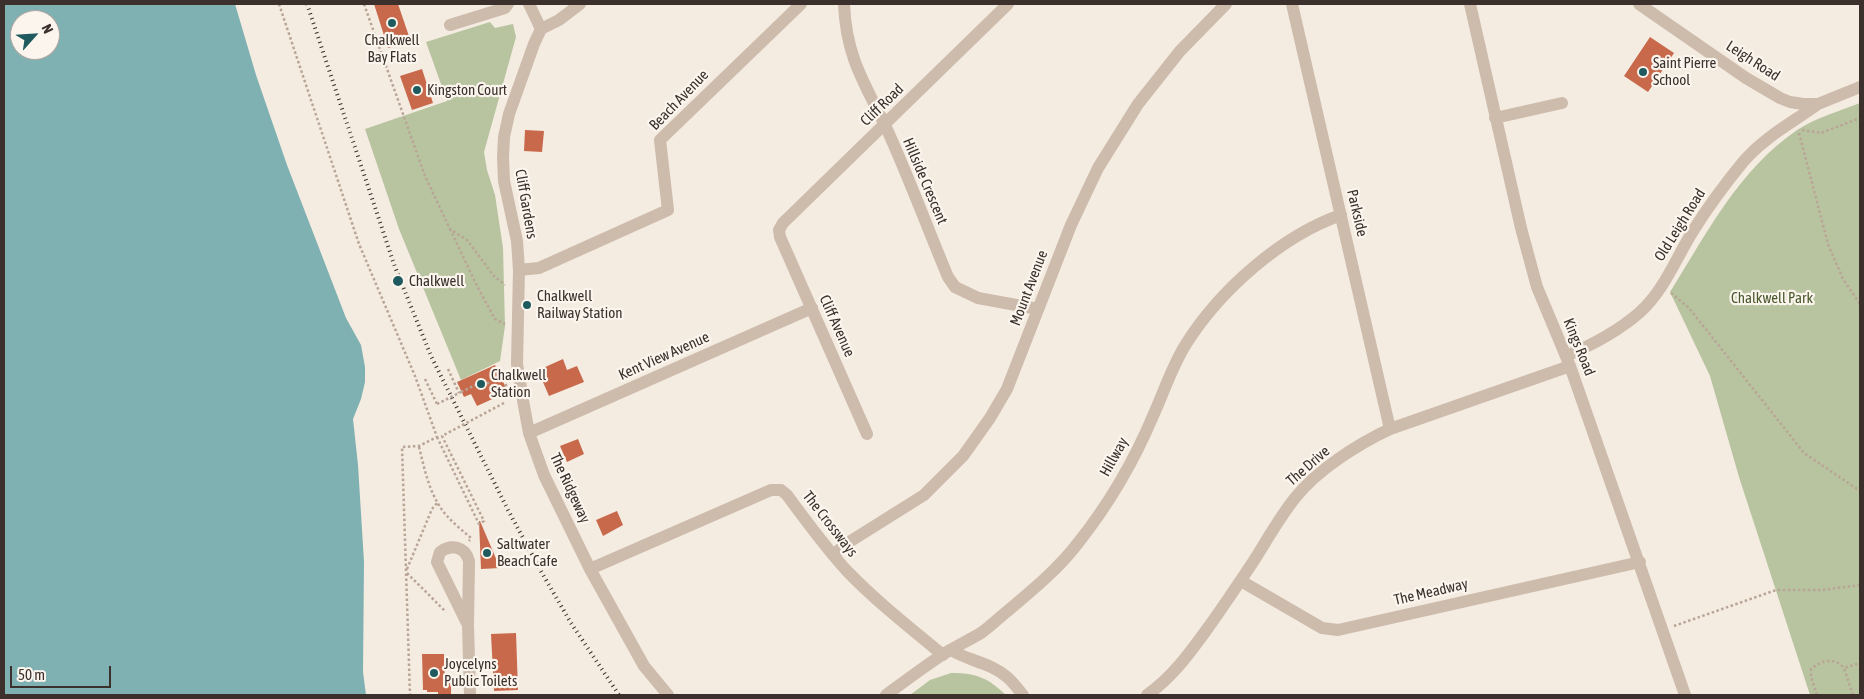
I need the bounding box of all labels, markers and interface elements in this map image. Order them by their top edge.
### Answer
north arrow [10,10,60,60]
marker: Chalkwell Bay Flats [386,17,398,29]
text: N [39,22,57,36]
place label: Chalkwell Bay Flats [364,31,420,66]
street label: Leigh Road [1723,37,1783,85]
place label: Saint Pierre School [1653,54,1716,89]
street label: Beach Avenue [646,66,712,134]
marker: Saint Pierre School [1637,66,1649,78]
street label: Cliff Road [857,80,907,130]
place label: Kingston Court [427,81,507,99]
marker: Kingston Court [411,84,423,96]
street label: Hillside Crescent [899,135,951,227]
street label: Cliff Gardens [511,168,541,240]
street label: Old Leigh Road [1651,185,1709,265]
street label: Parkside [1343,188,1371,238]
street label: Mount Avenue [1006,248,1052,328]
place label: Chalkwell [409,272,464,290]
marker: Chalkwell [391,274,405,288]
place label: Chalkwell Railway Station [537,287,622,322]
park label: Chalkwell Park [1731,289,1813,307]
street label: Cliff Avenue [815,292,859,360]
marker: Chalkwell Railway Station [521,299,533,311]
street label: Kings Road [1559,316,1599,378]
street label: Kent View Avenue [616,328,712,384]
place label: Chalkwell Station [491,366,546,401]
marker: Chalkwell Station [475,378,487,390]
street label: Hillway [1096,434,1132,480]
street label: The Drive [1283,442,1333,490]
street label: The Ridgeway [546,450,594,526]
street label: The Crossways [799,488,861,560]
place label: Saltwater Beach Cafe [497,535,557,570]
marker: Saltwater Beach Cafe [481,547,493,559]
street label: The Meadway [1392,575,1470,609]
place label: Joycelyns Public Toilets [444,655,517,690]
scale bar [12,656,114,688]
text: 50 m [18,666,45,683]
marker: Joycelyns Public Toilets [428,667,440,679]

